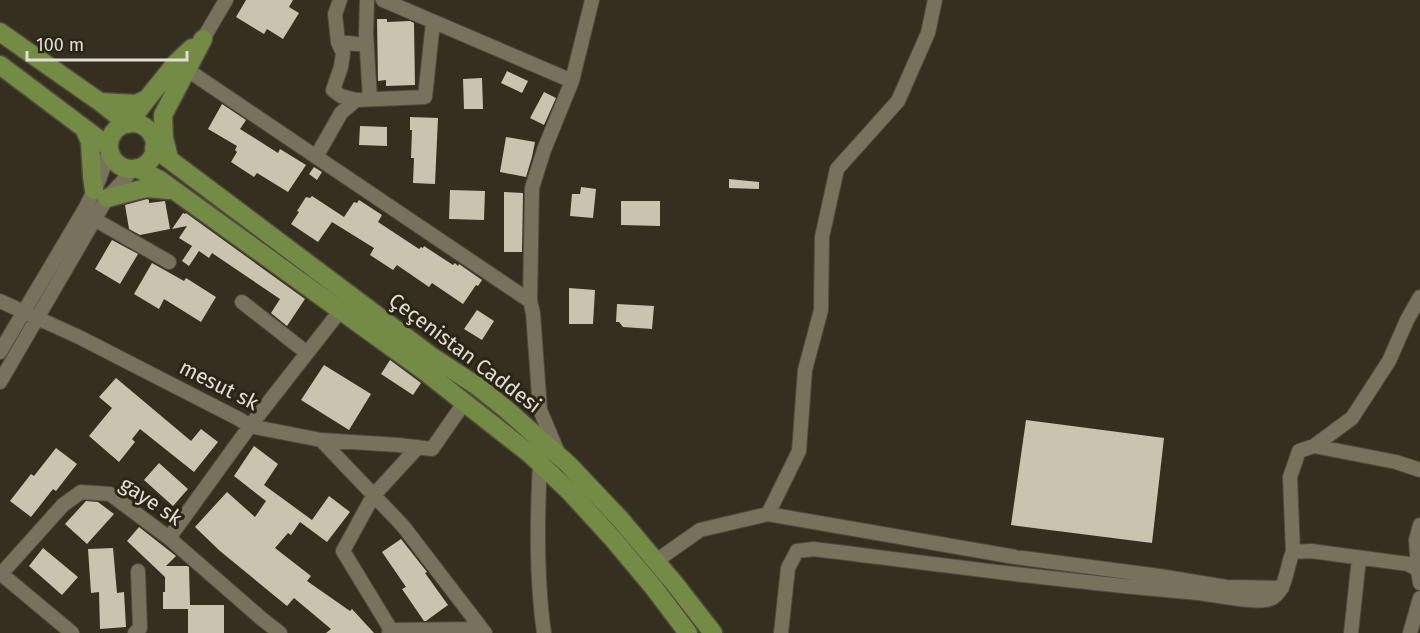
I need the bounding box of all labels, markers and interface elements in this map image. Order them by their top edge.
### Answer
scale bar [27,24,188,62]
text: 100 m [36,34,84,56]
street label: Çeçenistan Caddesi [384,287,546,419]
street label: mesut sk [175,354,263,416]
street label: gaye sk [115,471,187,531]

